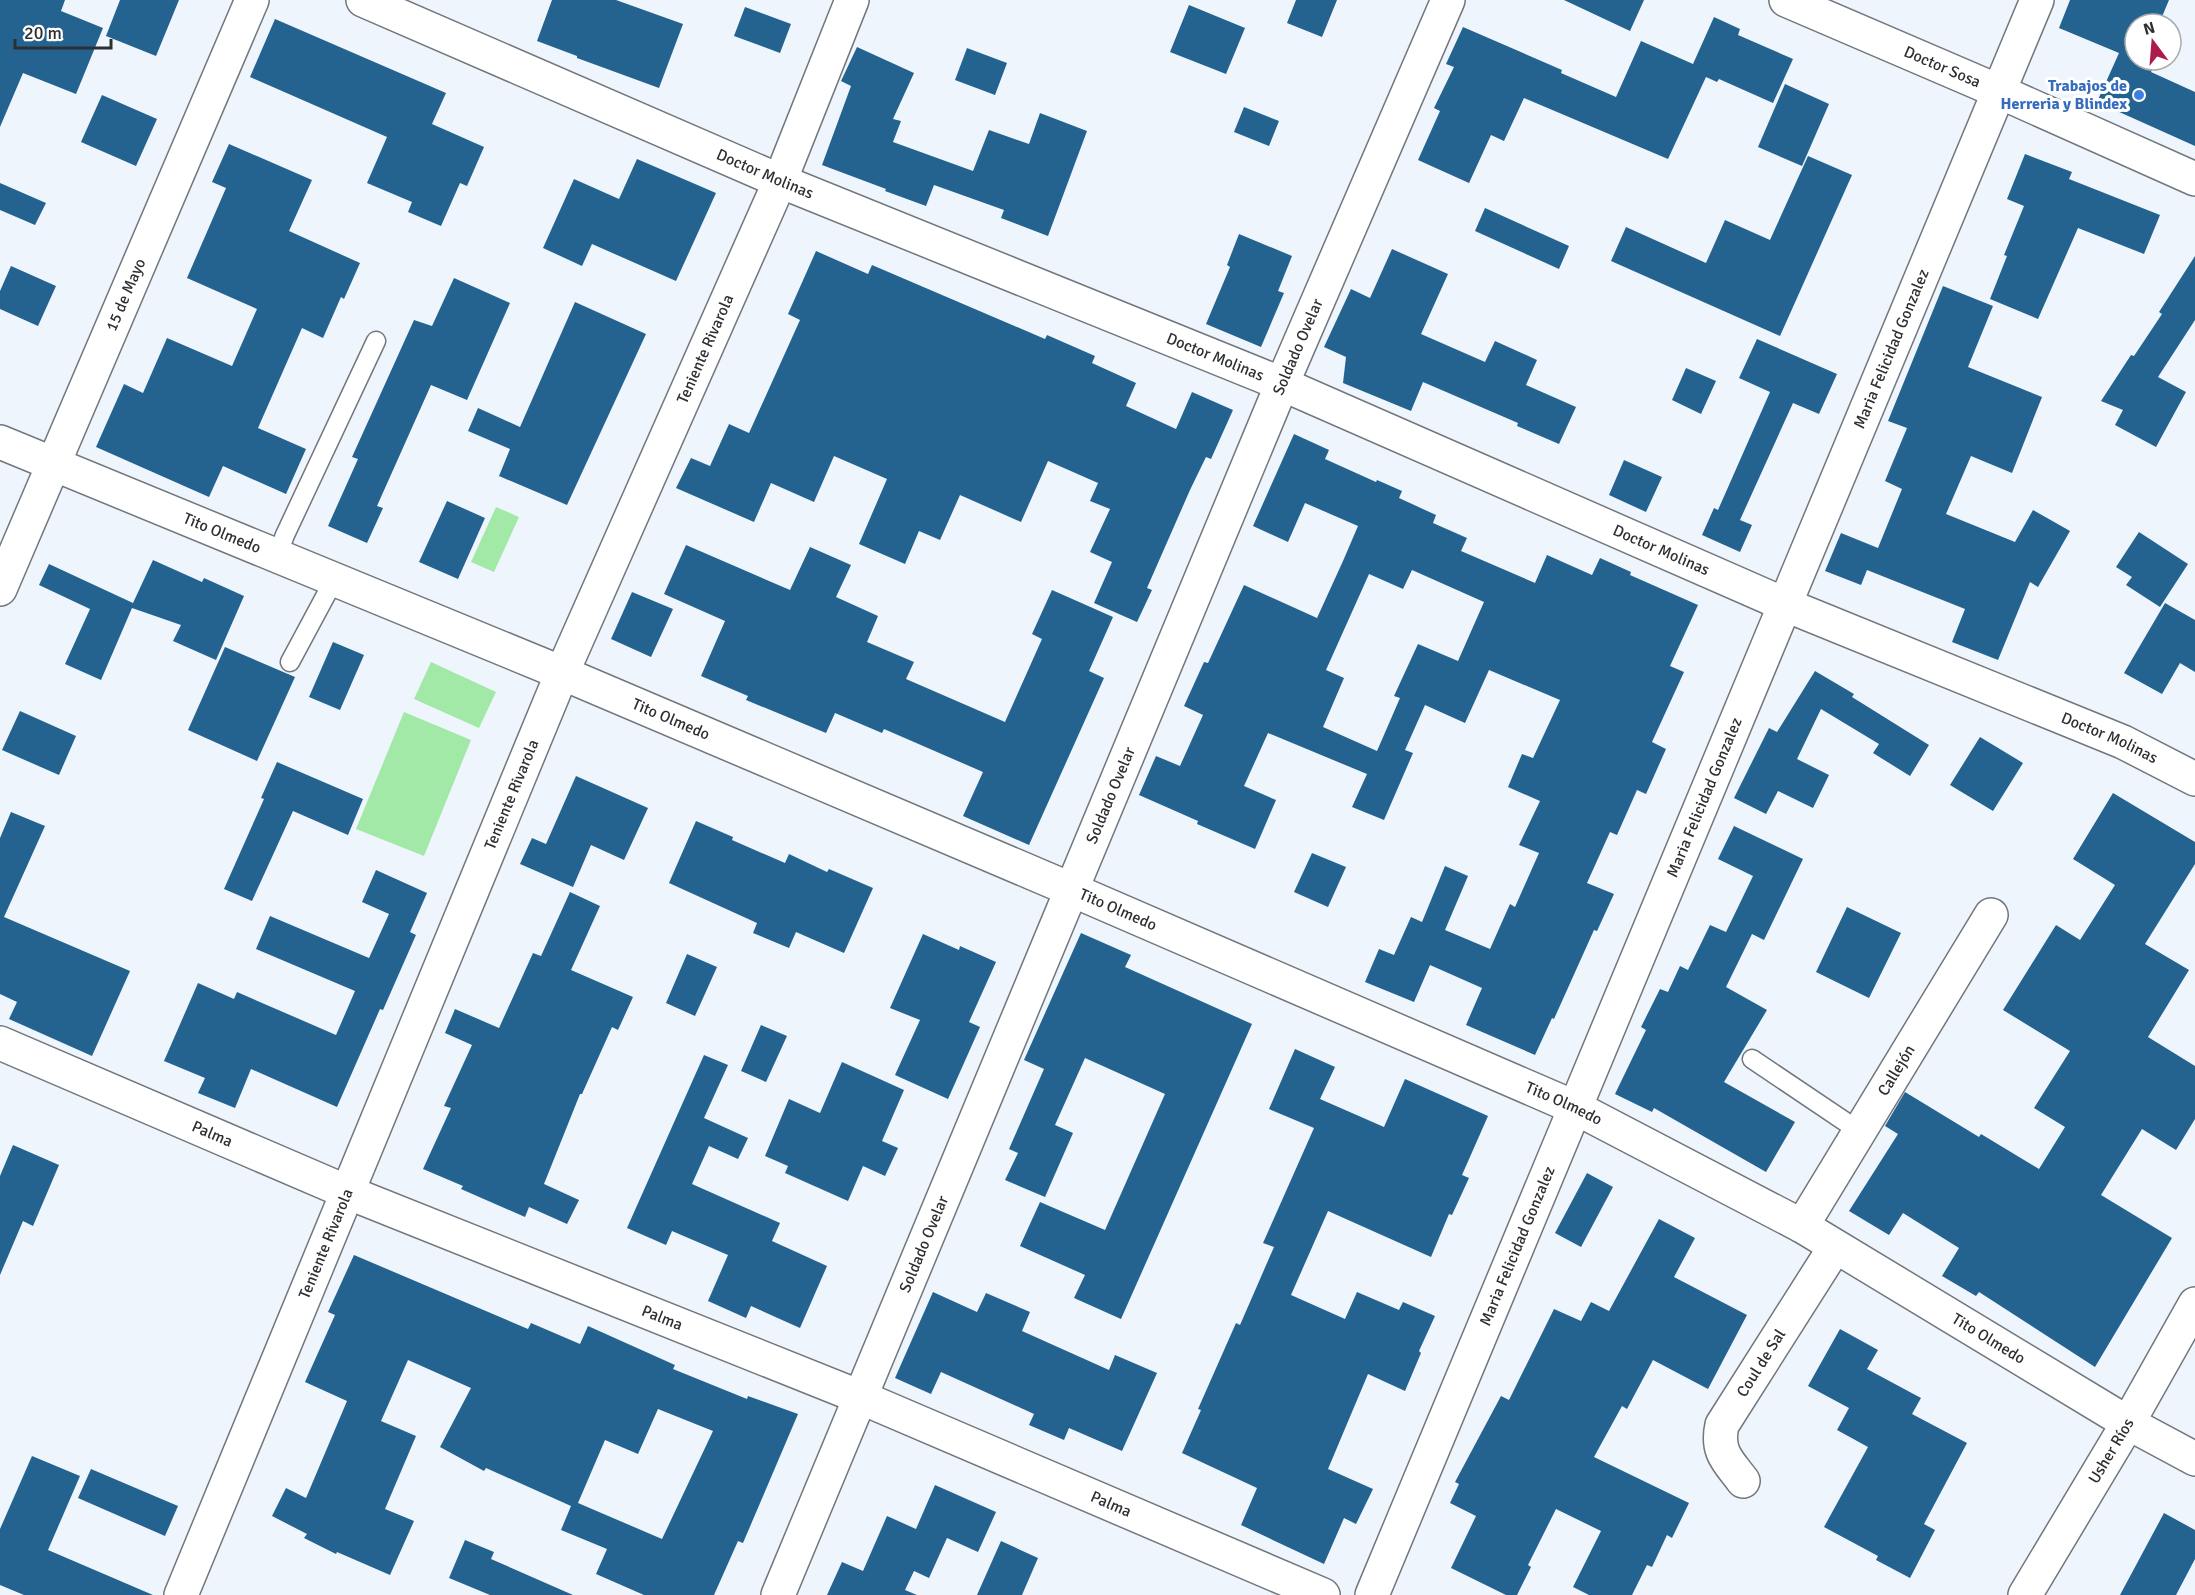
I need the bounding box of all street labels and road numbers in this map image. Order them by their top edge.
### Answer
street label: Doctor Sosa [1901,42,1984,92]
street label: Doctor Molinas [713,145,816,203]
street label: 15 de Mayo [101,255,150,334]
street label: Maria Felicidad Gonzalez [1849,266,1934,432]
street label: Teniente Rivarola [673,291,738,407]
street label: Soldado Ovelar [1268,296,1328,398]
street label: Doctor Molinas [1163,328,1267,386]
street label: Tito Olmedo [180,508,264,558]
street label: Doctor Molinas [1610,520,1713,580]
street label: Tito Olmedo [629,694,713,745]
street label: Doctor Molinas [2058,708,2161,768]
street label: Maria Felicidad Gonzalez [1662,715,1747,880]
street label: Teniente Rivarola [480,737,543,853]
street label: Soldado Ovelar [1082,744,1140,847]
street label: Tito Olmedo [1076,884,1160,935]
street label: Callejón [1873,1041,1920,1100]
street label: Tito Olmedo [1522,1077,1606,1130]
street label: Palma [189,1117,236,1152]
street label: Maria Felicidad Gonzalez [1475,1163,1560,1329]
street label: Teniente Rivarola [294,1186,358,1302]
street label: Soldado Ovelar [895,1193,953,1296]
street label: Palma [639,1301,686,1335]
street label: Tito Olmedo [1948,1309,2029,1369]
street label: Coul de Sal [1732,1325,1790,1401]
street label: Usher Ríos [2084,1415,2139,1487]
street label: Palma [1087,1487,1134,1522]

